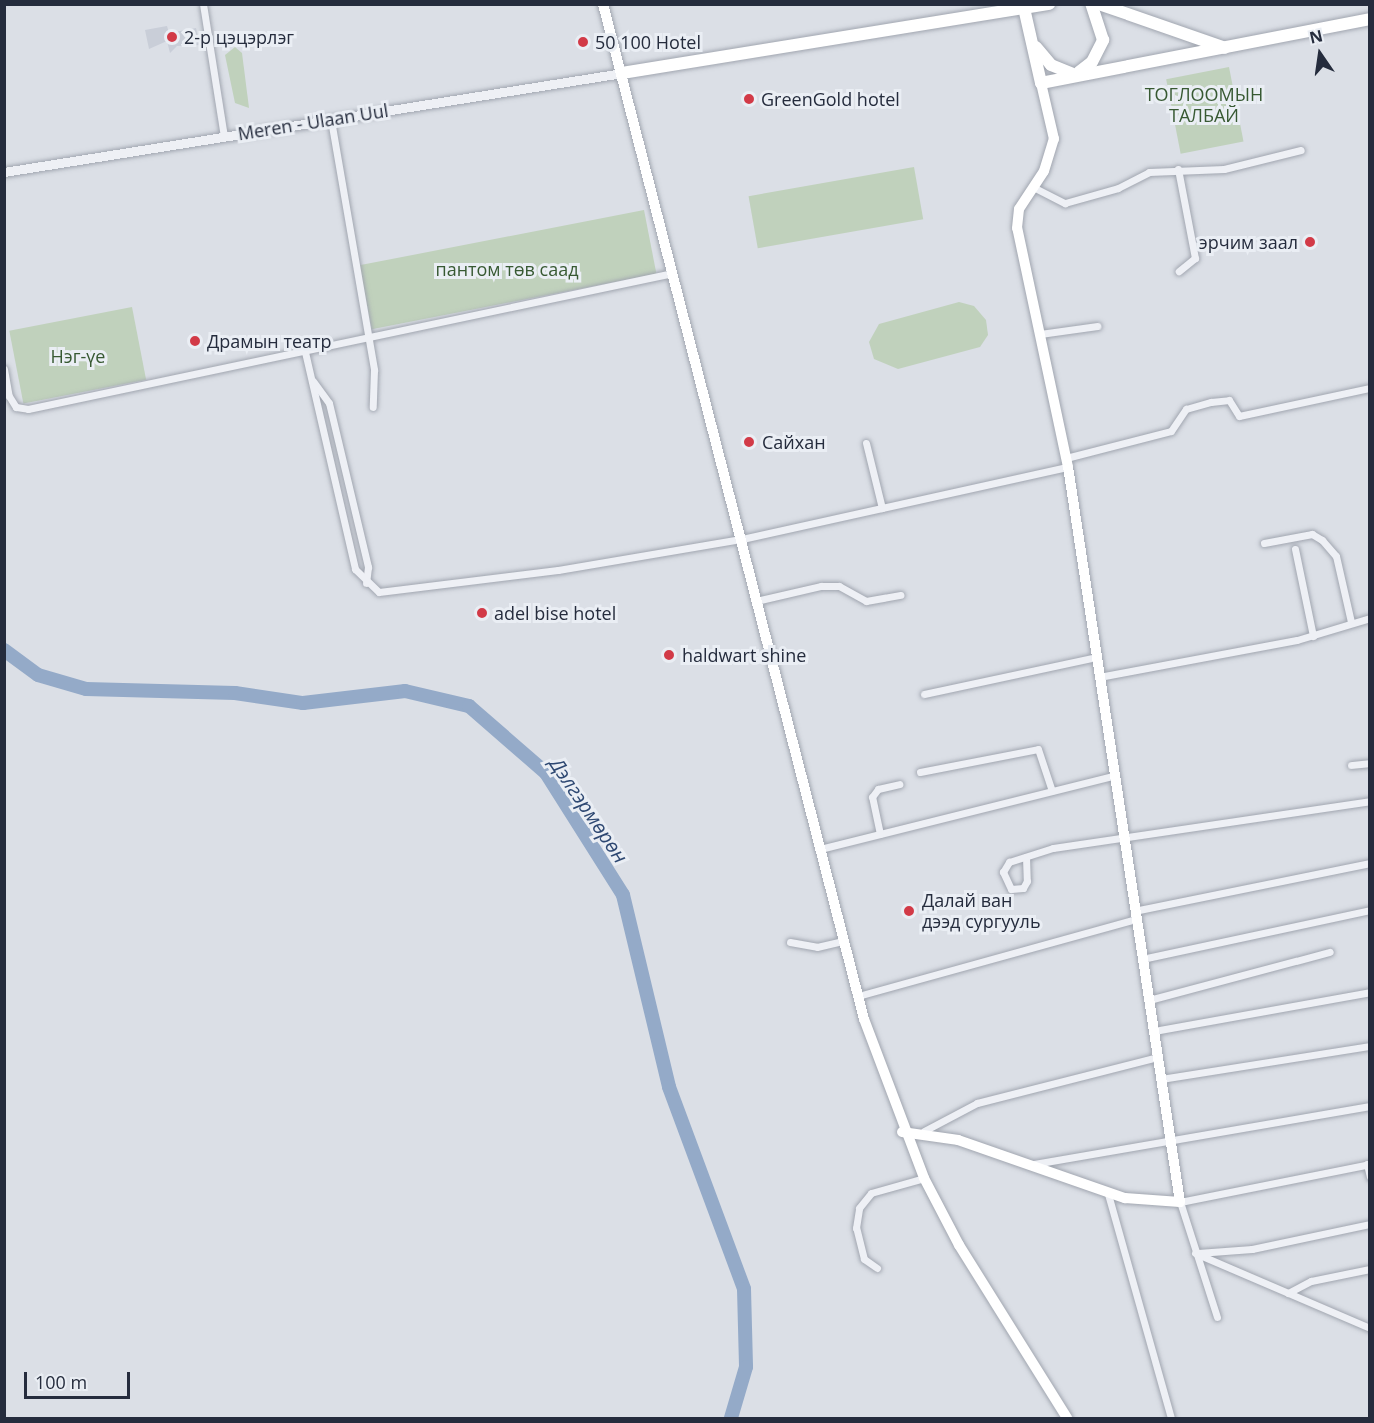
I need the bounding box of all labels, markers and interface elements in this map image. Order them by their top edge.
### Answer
north arrow [1290,24,1350,84]
text: N [1307,24,1325,49]
place label: 2-р цэцэрлэг [184,26,294,48]
marker: 2-р цэцэрлэг [165,30,179,44]
place label: 50 100 Hotel [595,31,701,53]
marker: 50 100 Hotel [576,35,590,49]
park label: ТОГЛООМЫН ТАЛБАЙ [1145,84,1263,127]
place label: GreenGold hotel [761,88,900,110]
marker: GreenGold hotel [742,92,756,106]
street label: Meren - Ulaan Uul [236,99,390,145]
place label: эрчим заал [1199,231,1298,253]
marker: эрчим заал [1303,235,1317,249]
park label: пантом төв саад [435,258,579,280]
place label: Драмын театр [207,330,331,352]
marker: Драмын театр [188,334,202,348]
park label: Нэг-үе [51,345,105,367]
place label: Сайхан [762,431,826,453]
marker: Сайхан [740,433,758,451]
place label: adel bise hotel [494,602,616,624]
marker: adel bise hotel [475,606,489,620]
place label: haldwart shine [682,644,806,666]
marker: haldwart shine [660,646,678,664]
water label: Дэлгэрмөрөн [545,753,633,867]
place label: Далай ван дээд сургууль [922,890,1041,932]
marker: Далай ван дээд сургууль [900,902,918,920]
scale bar [27,1360,134,1398]
text: 100 m [35,1370,87,1394]

